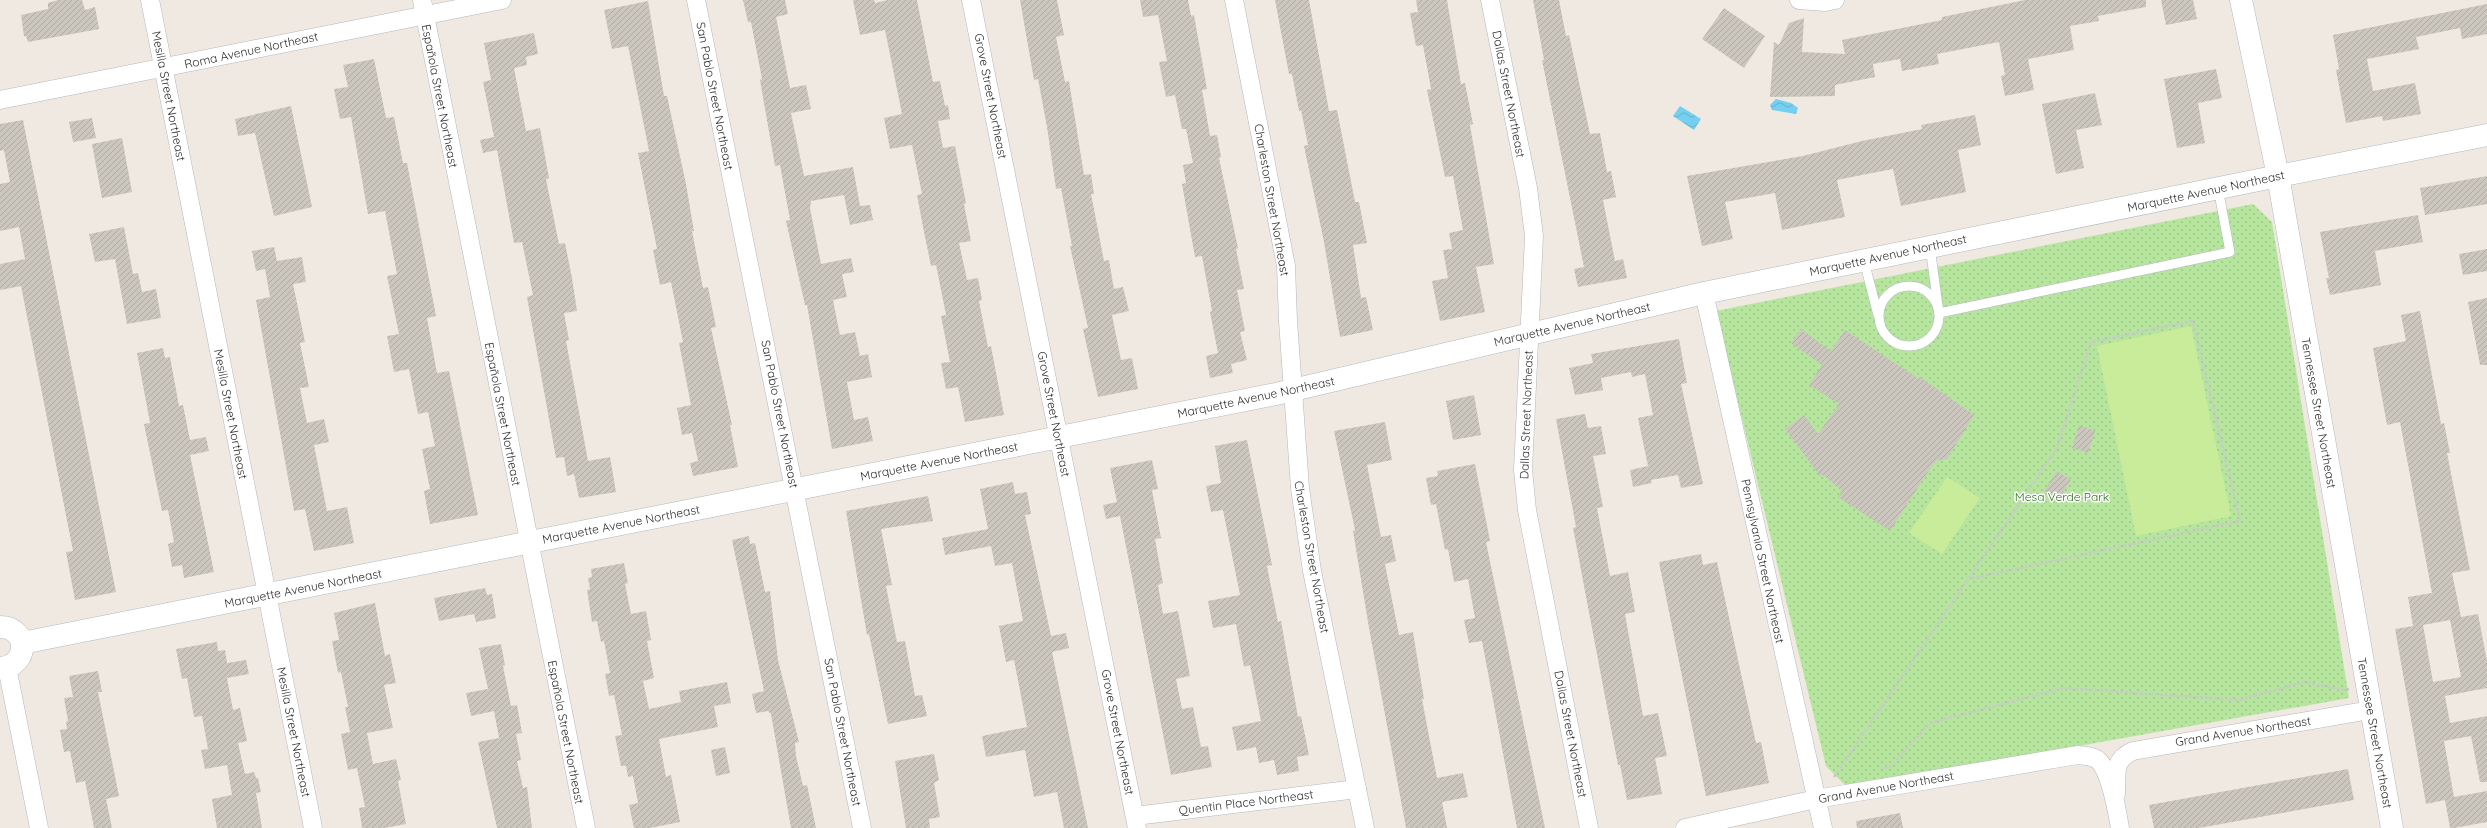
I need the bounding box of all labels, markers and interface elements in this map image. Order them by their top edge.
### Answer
street label: San Pablo Street Northeast [693,21,737,171]
street label: Española Street Northeast [419,23,461,169]
street label: Roma Avenue Northeast [183,28,319,72]
street label: Dallas Street Northeast [1489,29,1529,159]
street label: Mesilla Street Northeast [149,30,189,162]
street label: Grove Street Northeast [971,32,1011,160]
street label: Charleston Street Northeast [1251,123,1293,277]
street label: Marquette Avenue Northeast [2126,167,2286,215]
street label: Marquette Avenue Northeast [1808,231,1968,279]
street label: Marquette Avenue Northeast [1492,299,1652,349]
street label: Tennessee Street Northeast [2298,337,2340,489]
street label: San Pablo Street Northeast [758,339,802,489]
street label: Española Street Northeast [482,341,524,487]
street label: Mesilla Street Northeast [211,348,251,480]
street label: Grove Street Northeast [1034,350,1074,478]
street label: Dallas Street Northeast [1516,350,1536,480]
street label: Marquette Avenue Northeast [1176,373,1336,421]
street label: Marquette Avenue Northeast [859,438,1019,484]
street label: Pennsylvania Street Northeast [1738,477,1788,645]
street label: Charleston Street Northeast [1291,480,1333,634]
park label: Mesa Verde Park [2015,489,2109,504]
street label: Marquette Avenue Northeast [541,501,701,547]
street label: Marquette Avenue Northeast [223,565,383,611]
street label: San Pablo Street Northeast [821,657,865,807]
street label: Tennessee Street Northeast [2354,657,2396,809]
street label: Española Street Northeast [545,659,587,805]
street label: Mesilla Street Northeast [274,666,314,798]
street label: Grove Street Northeast [1098,668,1138,796]
street label: Dallas Street Northeast [1551,669,1591,799]
street label: Grand Avenue Northeast [2174,713,2312,749]
street label: Grand Avenue Northeast [1817,768,1955,806]
street label: Quentin Place Northeast [1178,786,1314,818]

